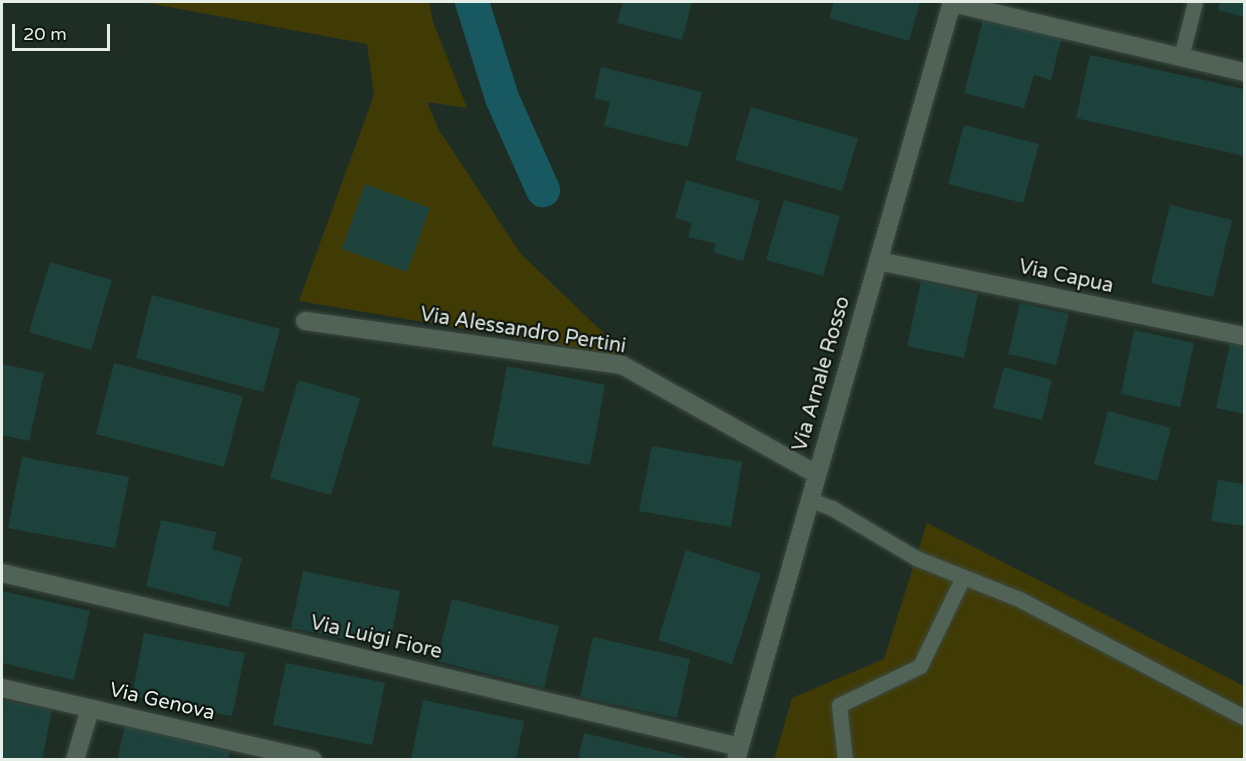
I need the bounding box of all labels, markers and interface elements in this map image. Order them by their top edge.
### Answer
scale bar [15,12,112,50]
text: 20 m [23,23,67,45]
street label: Via Capua [1016,255,1116,299]
street label: Via Arnale Rosso [788,294,856,454]
street label: Via Alessandro Pertini [418,303,628,359]
street label: Via Luigi Fiore [308,611,444,665]
street label: Via Genova [107,678,217,726]

